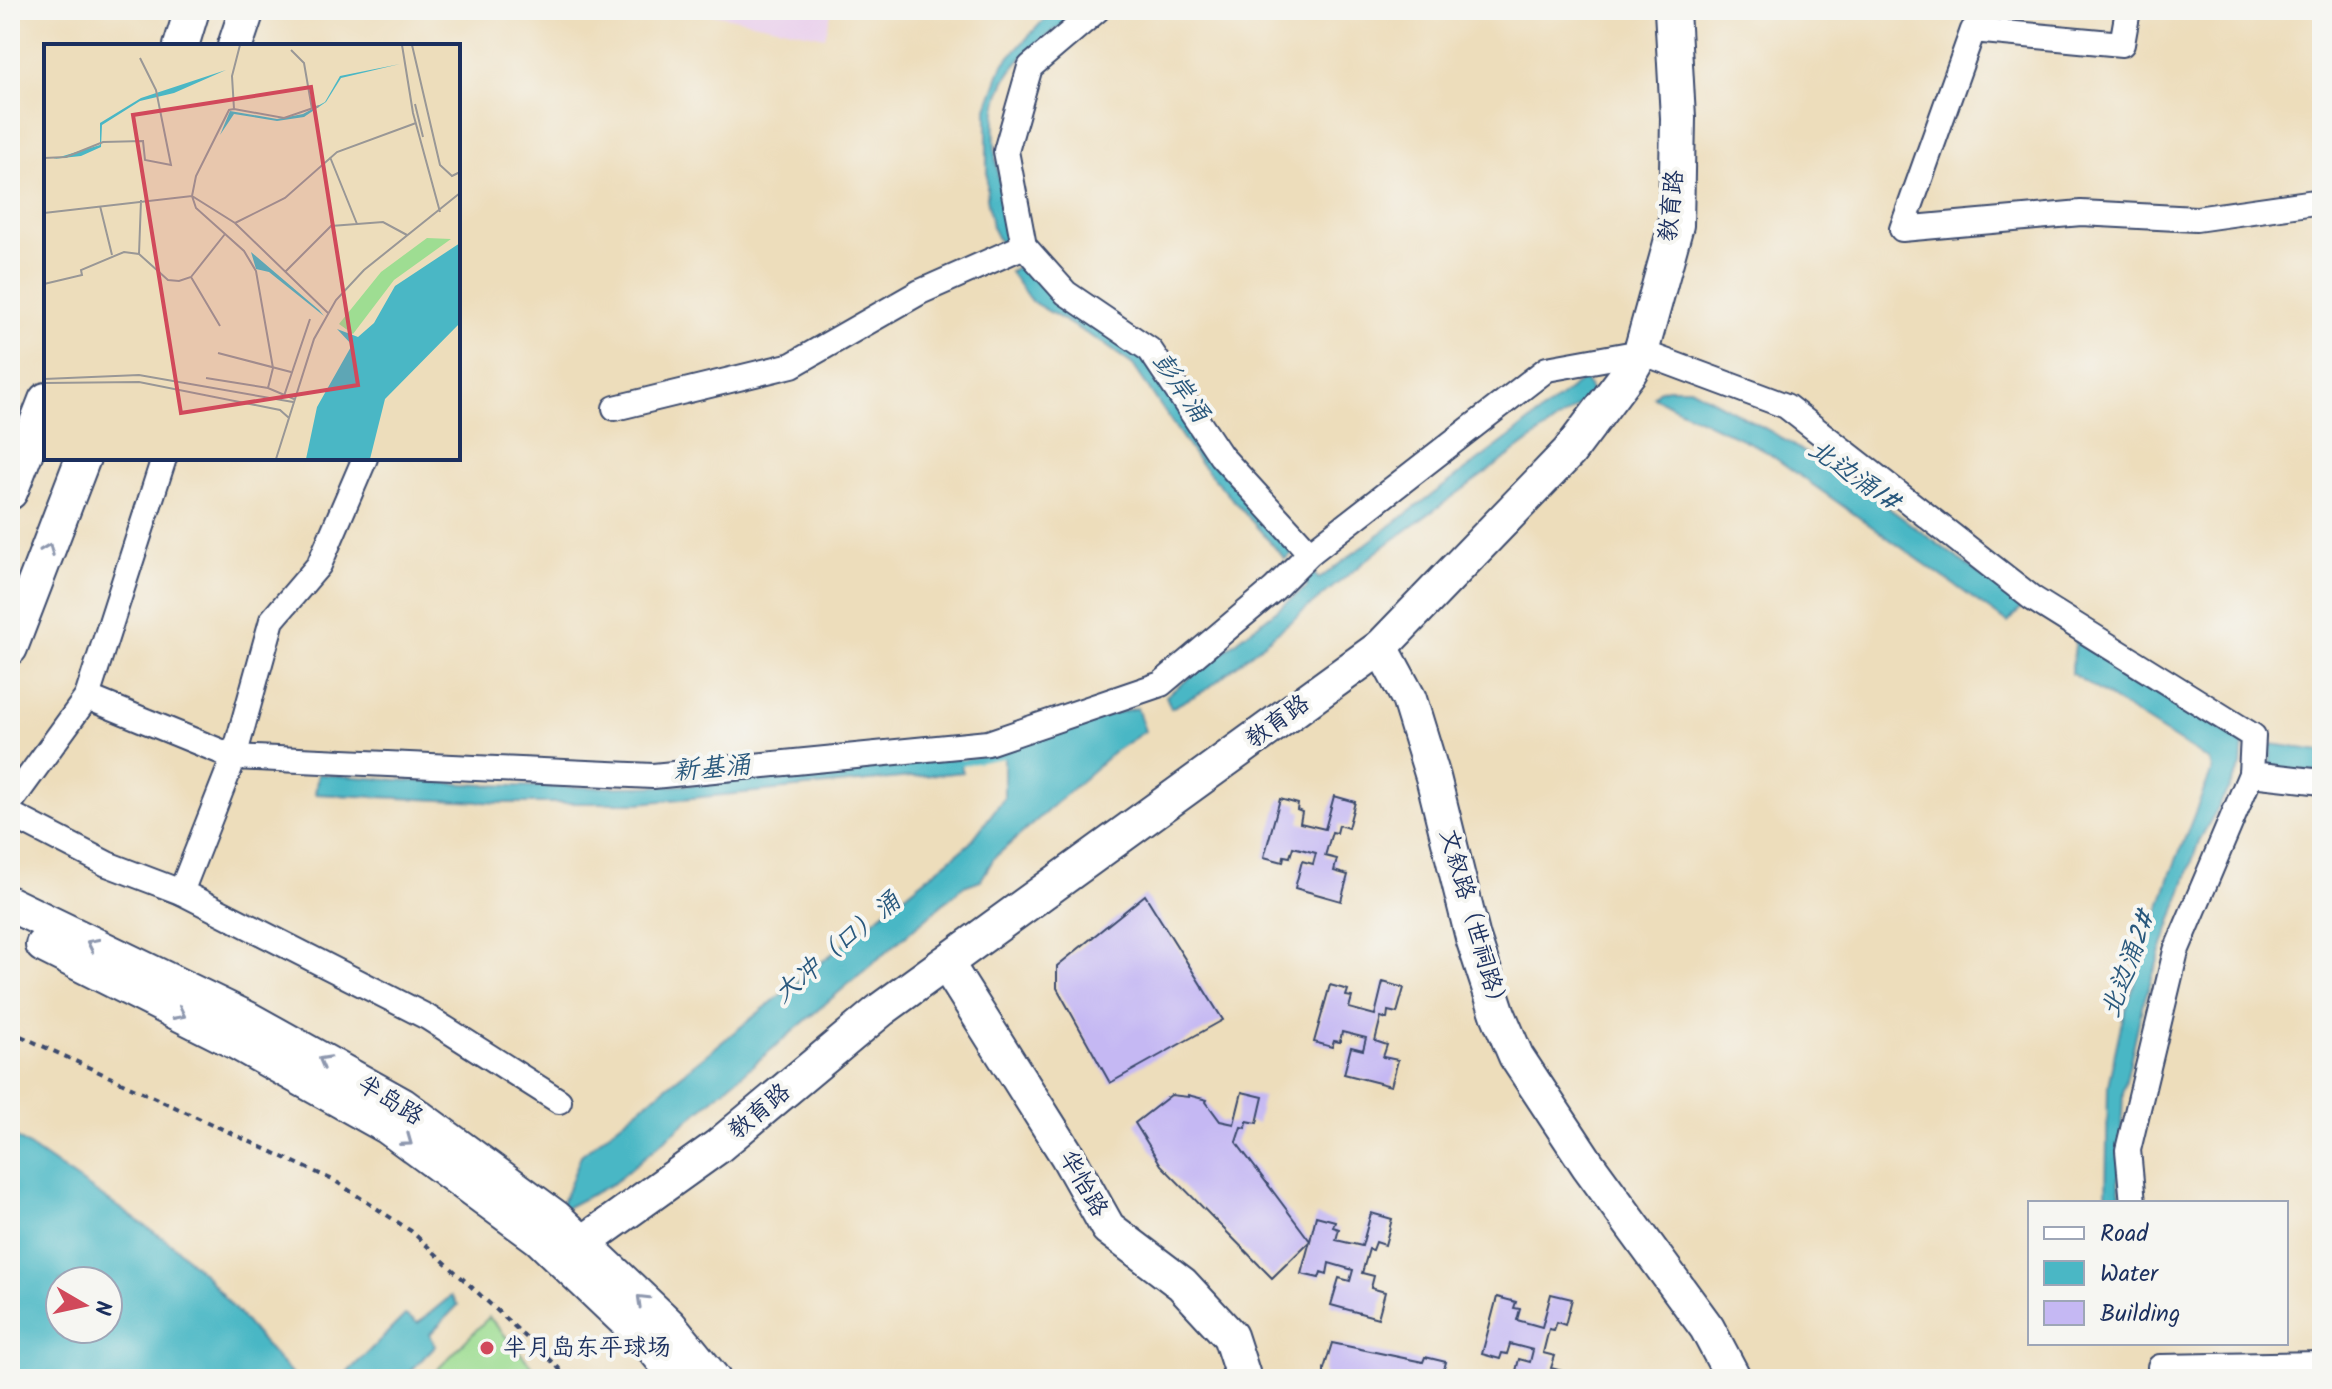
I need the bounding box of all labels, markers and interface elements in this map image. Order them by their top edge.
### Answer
inset map [44,44,460,460]
street label: 教育路 [1649,168,1695,244]
water label: 彭岸涌 [1140,344,1220,433]
water label: 北边涌1# [1799,429,1911,525]
one-way arrow [38,543,55,557]
street label: 教育路 [1237,685,1319,759]
water label: 新基涌 [671,745,754,793]
street label: 文叙路（世祠路） [1428,824,1518,1020]
water label: 大冲（口）涌 [765,881,912,1014]
water label: 北边涌2# [2090,902,2169,1024]
one-way arrow [86,938,100,954]
one-way arrow [171,1005,186,1020]
one-way arrow [318,1055,333,1071]
street label: 半岛路 [349,1065,431,1137]
street label: 教育路 [720,1074,800,1150]
one-way arrow [398,1131,412,1146]
street label: 华怡路 [1048,1143,1118,1225]
legend [2028,1201,2288,1345]
text: Road [2100,1215,2149,1254]
text: Water [2100,1255,2160,1294]
north arrow [44,1265,124,1345]
text: Building [2100,1295,2180,1334]
one-way arrow [637,1296,652,1310]
text: N [83,1298,120,1317]
place label: 半月岛东平球场 [503,1329,671,1368]
marker: 半月岛东平球场 [478,1339,496,1357]

